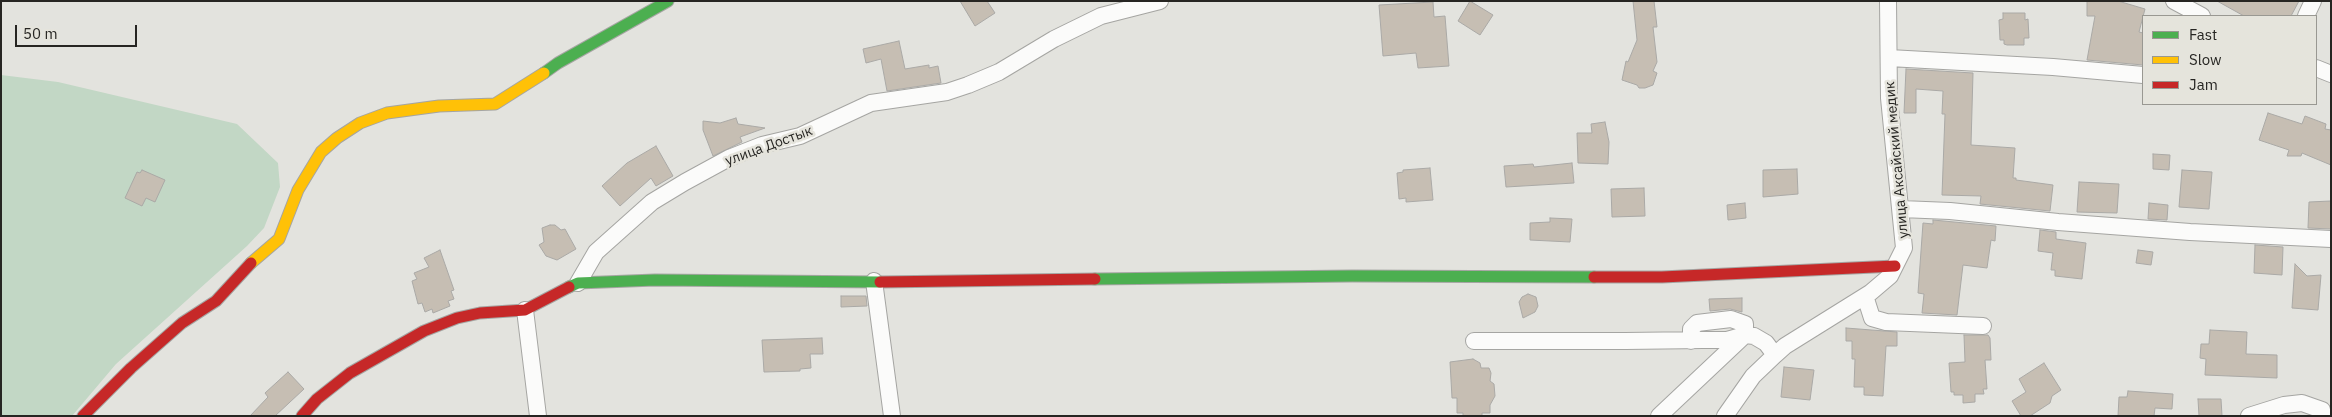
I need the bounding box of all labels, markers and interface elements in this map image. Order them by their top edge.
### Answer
scale bar [18,15,140,47]
legend [2142,15,2317,105]
text: 50 m [23,24,58,43]
text: Fast [2189,25,2217,44]
text: Slow [2189,50,2222,69]
text: Jam [2189,75,2218,94]
street label: улица Аксайский медик [1882,81,1912,239]
street label: улица Достык [723,122,815,170]

